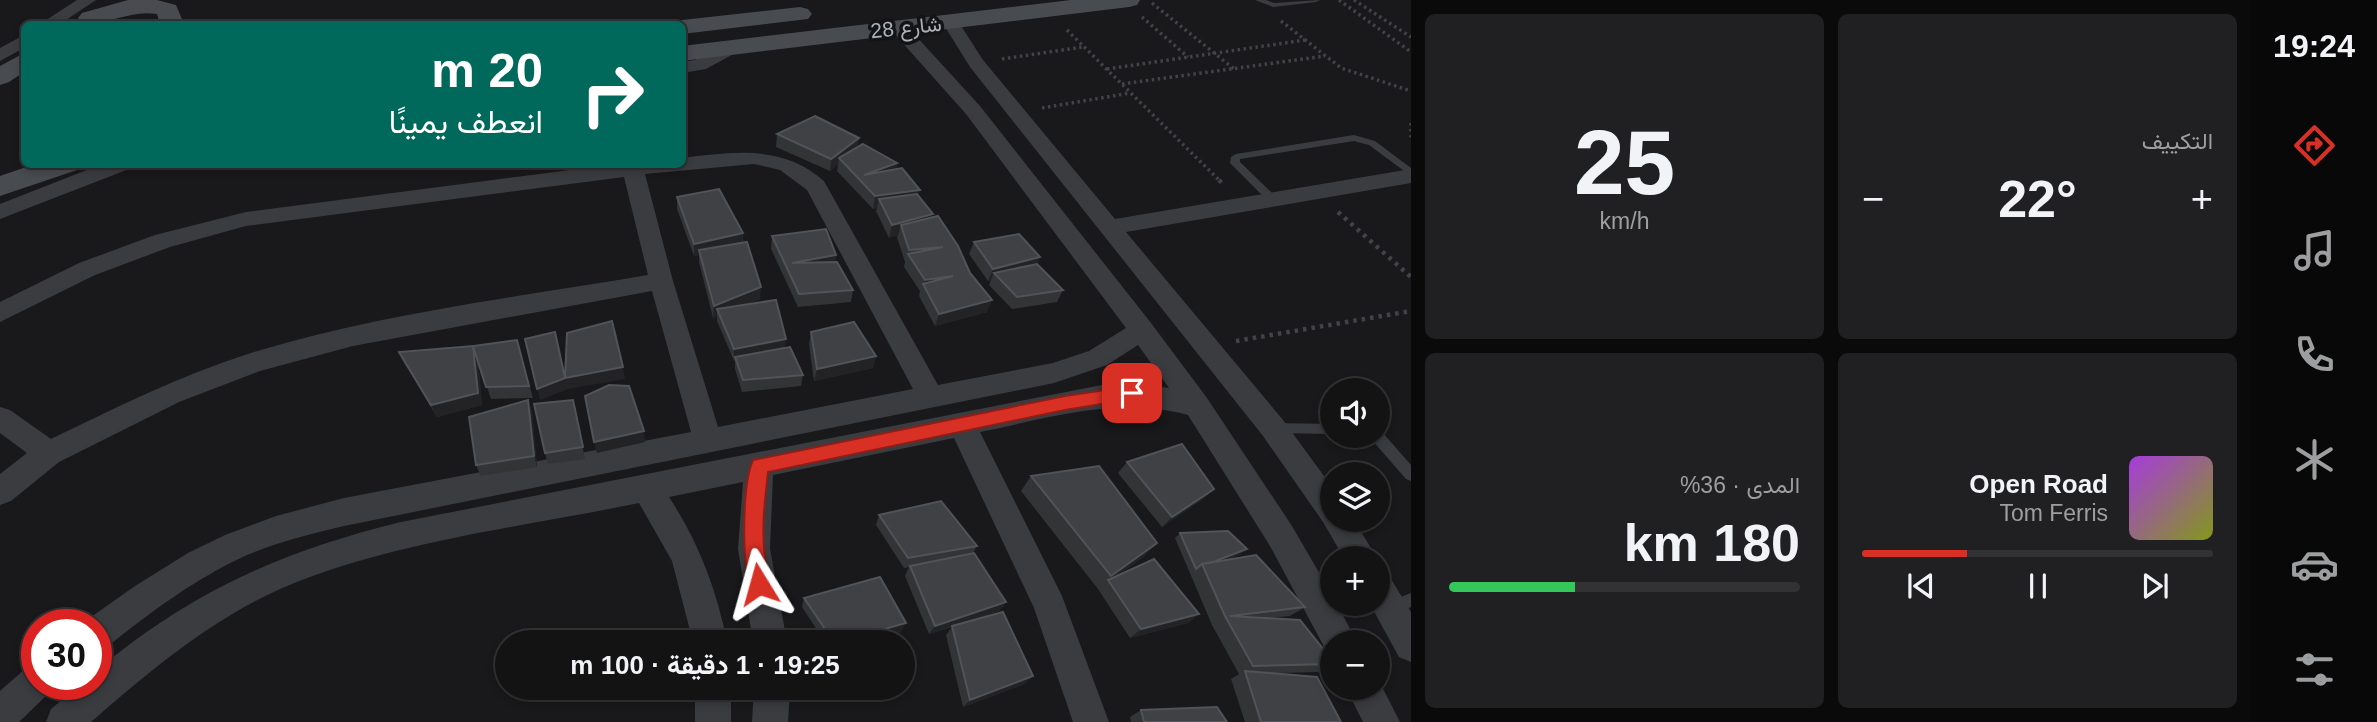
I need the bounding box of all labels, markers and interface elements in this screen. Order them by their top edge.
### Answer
street label: شارع 28 [869,12,943,45]
text: 19:24 [2273,28,2355,64]
text: 20 m [431,43,543,97]
icon: right [567,49,658,140]
text: انعطف يمينًا [389,104,543,140]
text: 25 [1574,112,1675,213]
icon: directions [2290,121,2339,170]
text: التكييف [2142,128,2213,154]
text: 22° [1998,170,2077,228]
text: − [1862,178,1884,220]
text: + [2191,178,2213,220]
text: km/h [1600,208,1649,234]
icon: music [2290,226,2339,275]
icon: phone [2290,330,2339,379]
pin [1102,363,1162,423]
icon: arrive [1113,374,1151,412]
map controls [1320,378,1390,700]
button: sound [1320,378,1390,448]
icon: climate [2290,435,2339,484]
button: layers [1320,462,1390,532]
text: Open Road [1969,469,2108,499]
text: المدى · 36% [1680,472,1800,498]
text: Tom Ferris [1999,500,2108,526]
text: 180 km [1624,514,1800,572]
icon: car [2290,540,2339,589]
button: + [1320,546,1390,616]
position arrow [722,547,796,621]
icon: previous [1902,567,1940,605]
icon: pause [2019,567,2057,605]
icon: next [2136,567,2174,605]
speed limit sign: 30 [21,609,112,700]
button: − [1320,630,1390,700]
icon: filters [2290,645,2339,694]
text: 19:25 · 1 دقيقة · 100 m [570,650,840,680]

